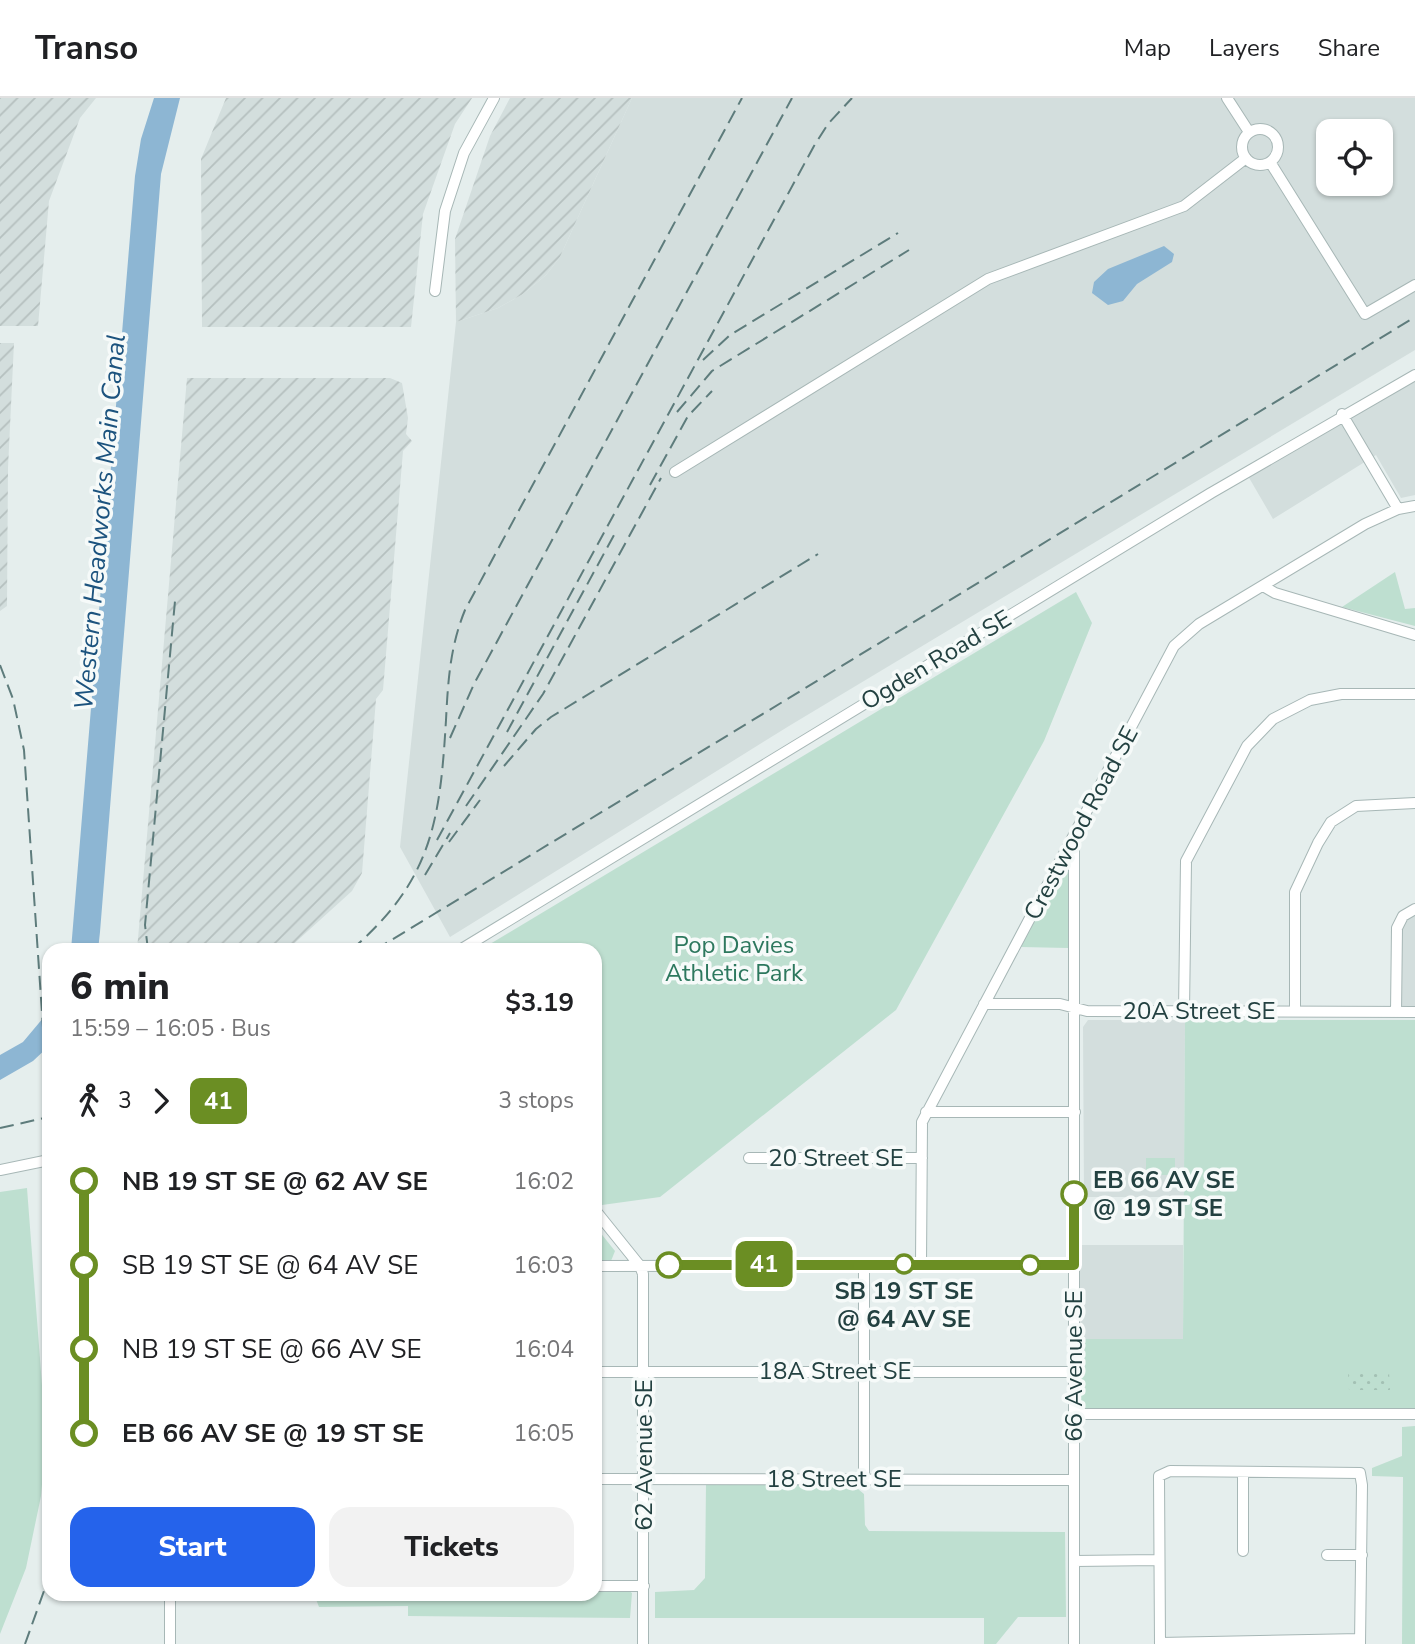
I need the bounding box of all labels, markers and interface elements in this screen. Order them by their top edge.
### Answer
text: Transo [35,26,138,71]
text: Map [1124,32,1171,64]
text: Layers [1209,32,1280,64]
text: Share [1318,32,1380,64]
map controls [1316,119,1393,196]
button: locate [1316,119,1393,196]
water label: Western Headworks Main Canal [66,332,134,712]
street label: Ogden Road SE [855,603,1017,717]
street label: Crestwood Road SE [1016,721,1146,925]
park label: Pop Davies Athletic Park [665,929,804,989]
text: 6 min [70,961,170,1012]
text: $3.19 [505,985,574,1020]
street label: 20A Street SE [1123,995,1275,1027]
text: 15:59 – 16:05 · Bus [70,1013,271,1044]
icon: walk [70,1082,108,1120]
icon: forward [142,1082,180,1120]
text: 3 [118,1085,132,1116]
text: 41 [204,1085,233,1117]
text: 3 stops [498,1085,574,1116]
street label: 20 Street SE [768,1142,904,1174]
text: NB 19 ST SE @ 62 AV SE [122,1164,428,1199]
place label: EB 66 AV SE @ 19 ST SE [1093,1164,1235,1224]
text: 16:02 [514,1166,574,1197]
marker: EB 66 AV SE @ 19 ST SE [1061,1181,1087,1207]
line badge: 41 [732,1241,796,1287]
text: SB 19 ST SE @ 64 AV SE [122,1248,418,1283]
text: 41 [750,1248,778,1280]
text: 16:03 [514,1250,574,1281]
unlabelled marker [656,1252,682,1278]
marker: SB 19 ST SE @ 64 AV SE [894,1254,914,1274]
unlabelled marker [1020,1255,1040,1275]
place label: SB 19 ST SE @ 64 AV SE [834,1275,974,1335]
street label: 66 Avenue SE [1058,1290,1090,1442]
text: NB 19 ST SE @ 66 AV SE [122,1332,422,1367]
text: 16:04 [514,1334,574,1365]
street label: 18A Street SE [759,1355,911,1387]
street label: 62 Avenue SE [628,1379,660,1531]
text: EB 66 AV SE @ 19 ST SE [122,1416,424,1451]
text: 16:05 [514,1418,574,1449]
street label: 18 Street SE [766,1463,902,1495]
button: Start [70,1507,315,1587]
button: Tickets [329,1507,574,1587]

